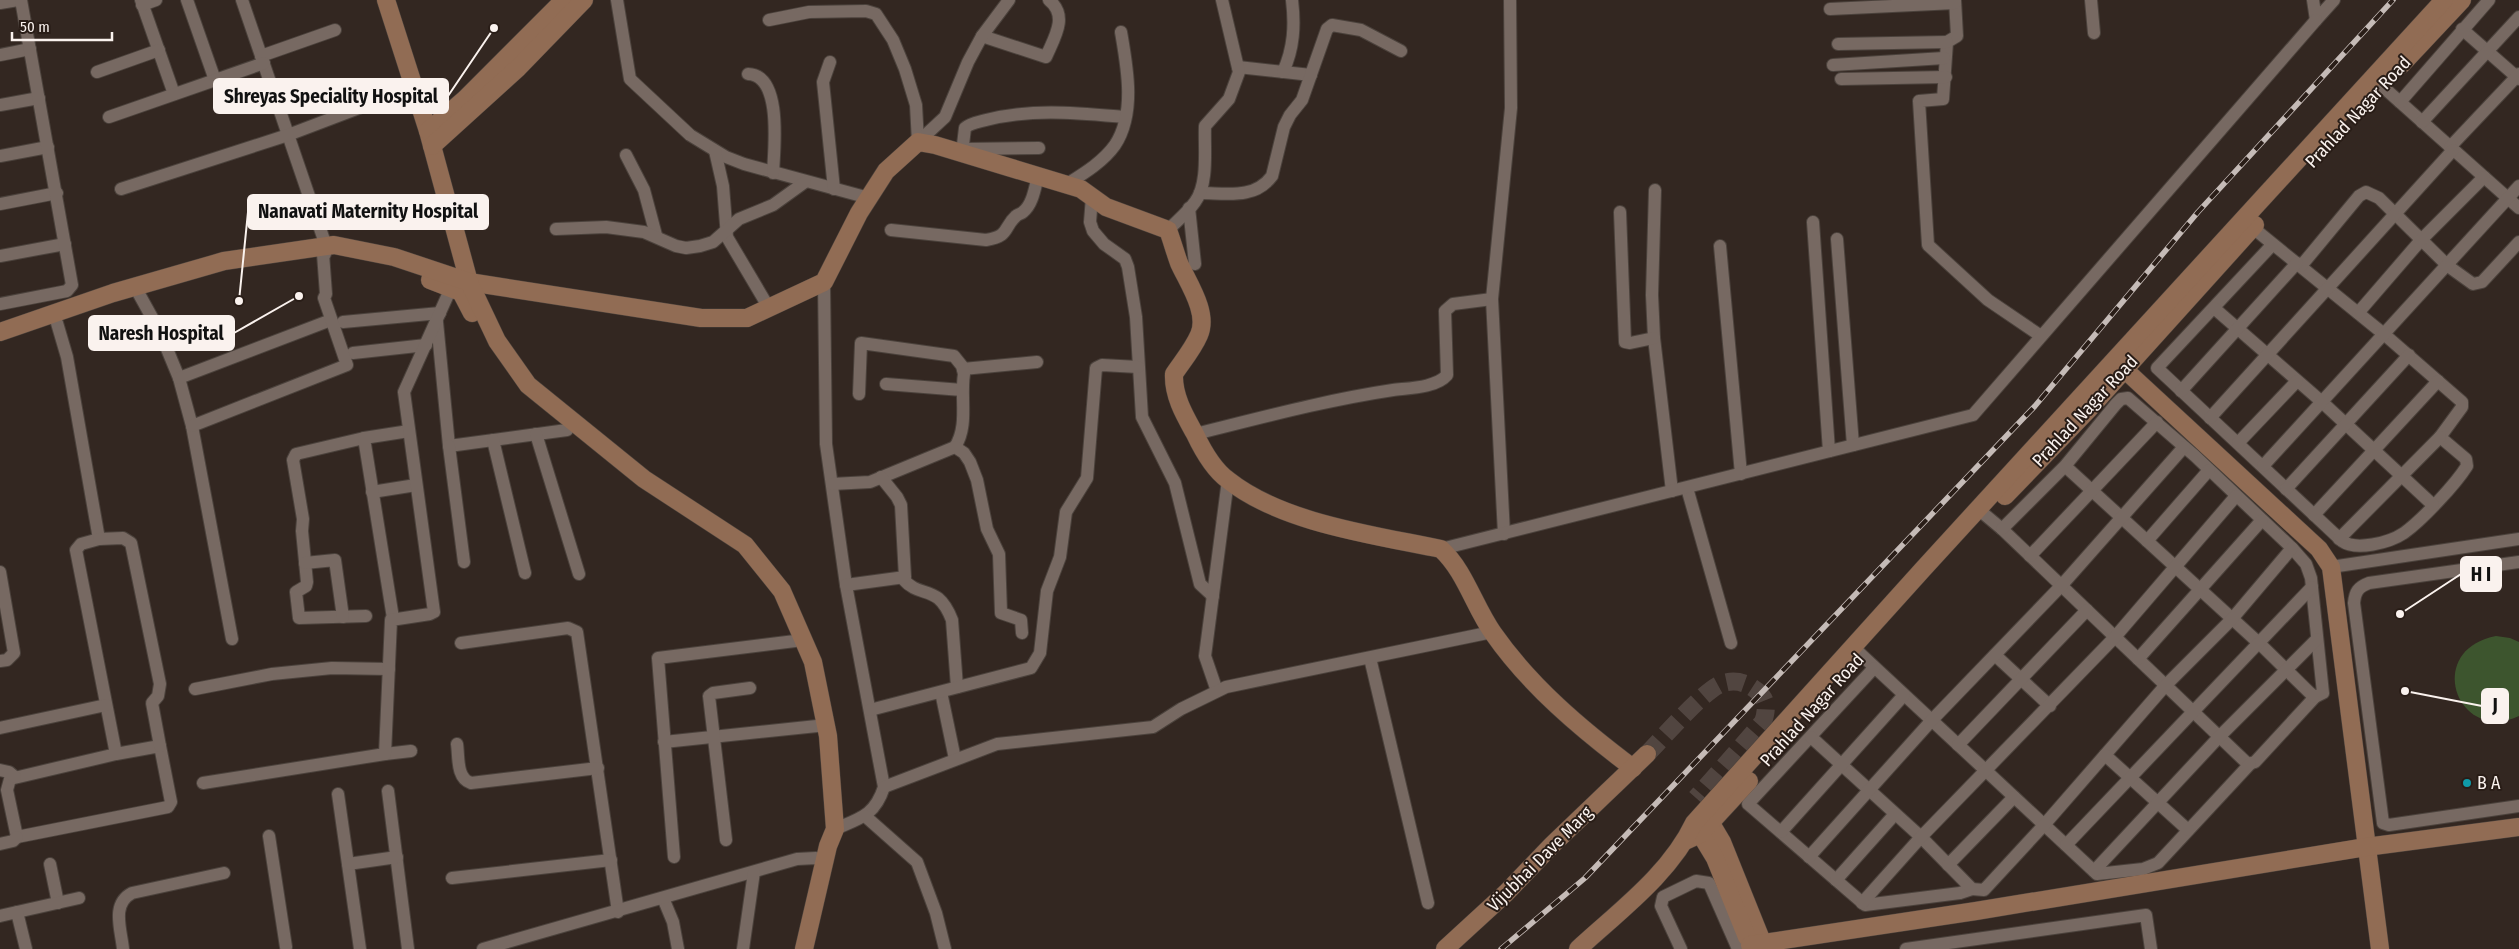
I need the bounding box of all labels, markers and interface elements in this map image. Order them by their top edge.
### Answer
scale bar [12,10,112,42]
text: 50 m [20,18,50,36]
street label: Prahlad Nagar Road [2301,52,2415,172]
callout: Shreyas Speciality Hospital [214,79,448,113]
text: Shreyas Speciality Hospital [224,85,439,108]
callout: Nanavati Maternity Hospital [248,195,488,229]
text: Nanavati Maternity Hospital [258,200,479,223]
callout: Naresh Hospital [89,316,234,350]
text: Naresh Hospital [98,322,224,345]
street label: Prahlad Nagar Road [2028,351,2142,471]
callout: H I [2461,557,2501,591]
text: H I [2471,563,2491,586]
street label: Prahlad Nagar Road [1755,649,1869,771]
callout: J [2482,689,2508,723]
text: J [2491,694,2498,717]
place label: B A [2477,772,2501,794]
marker: B A [2461,777,2473,789]
street label: Vijubhai Dave Marg [1483,801,1598,916]

